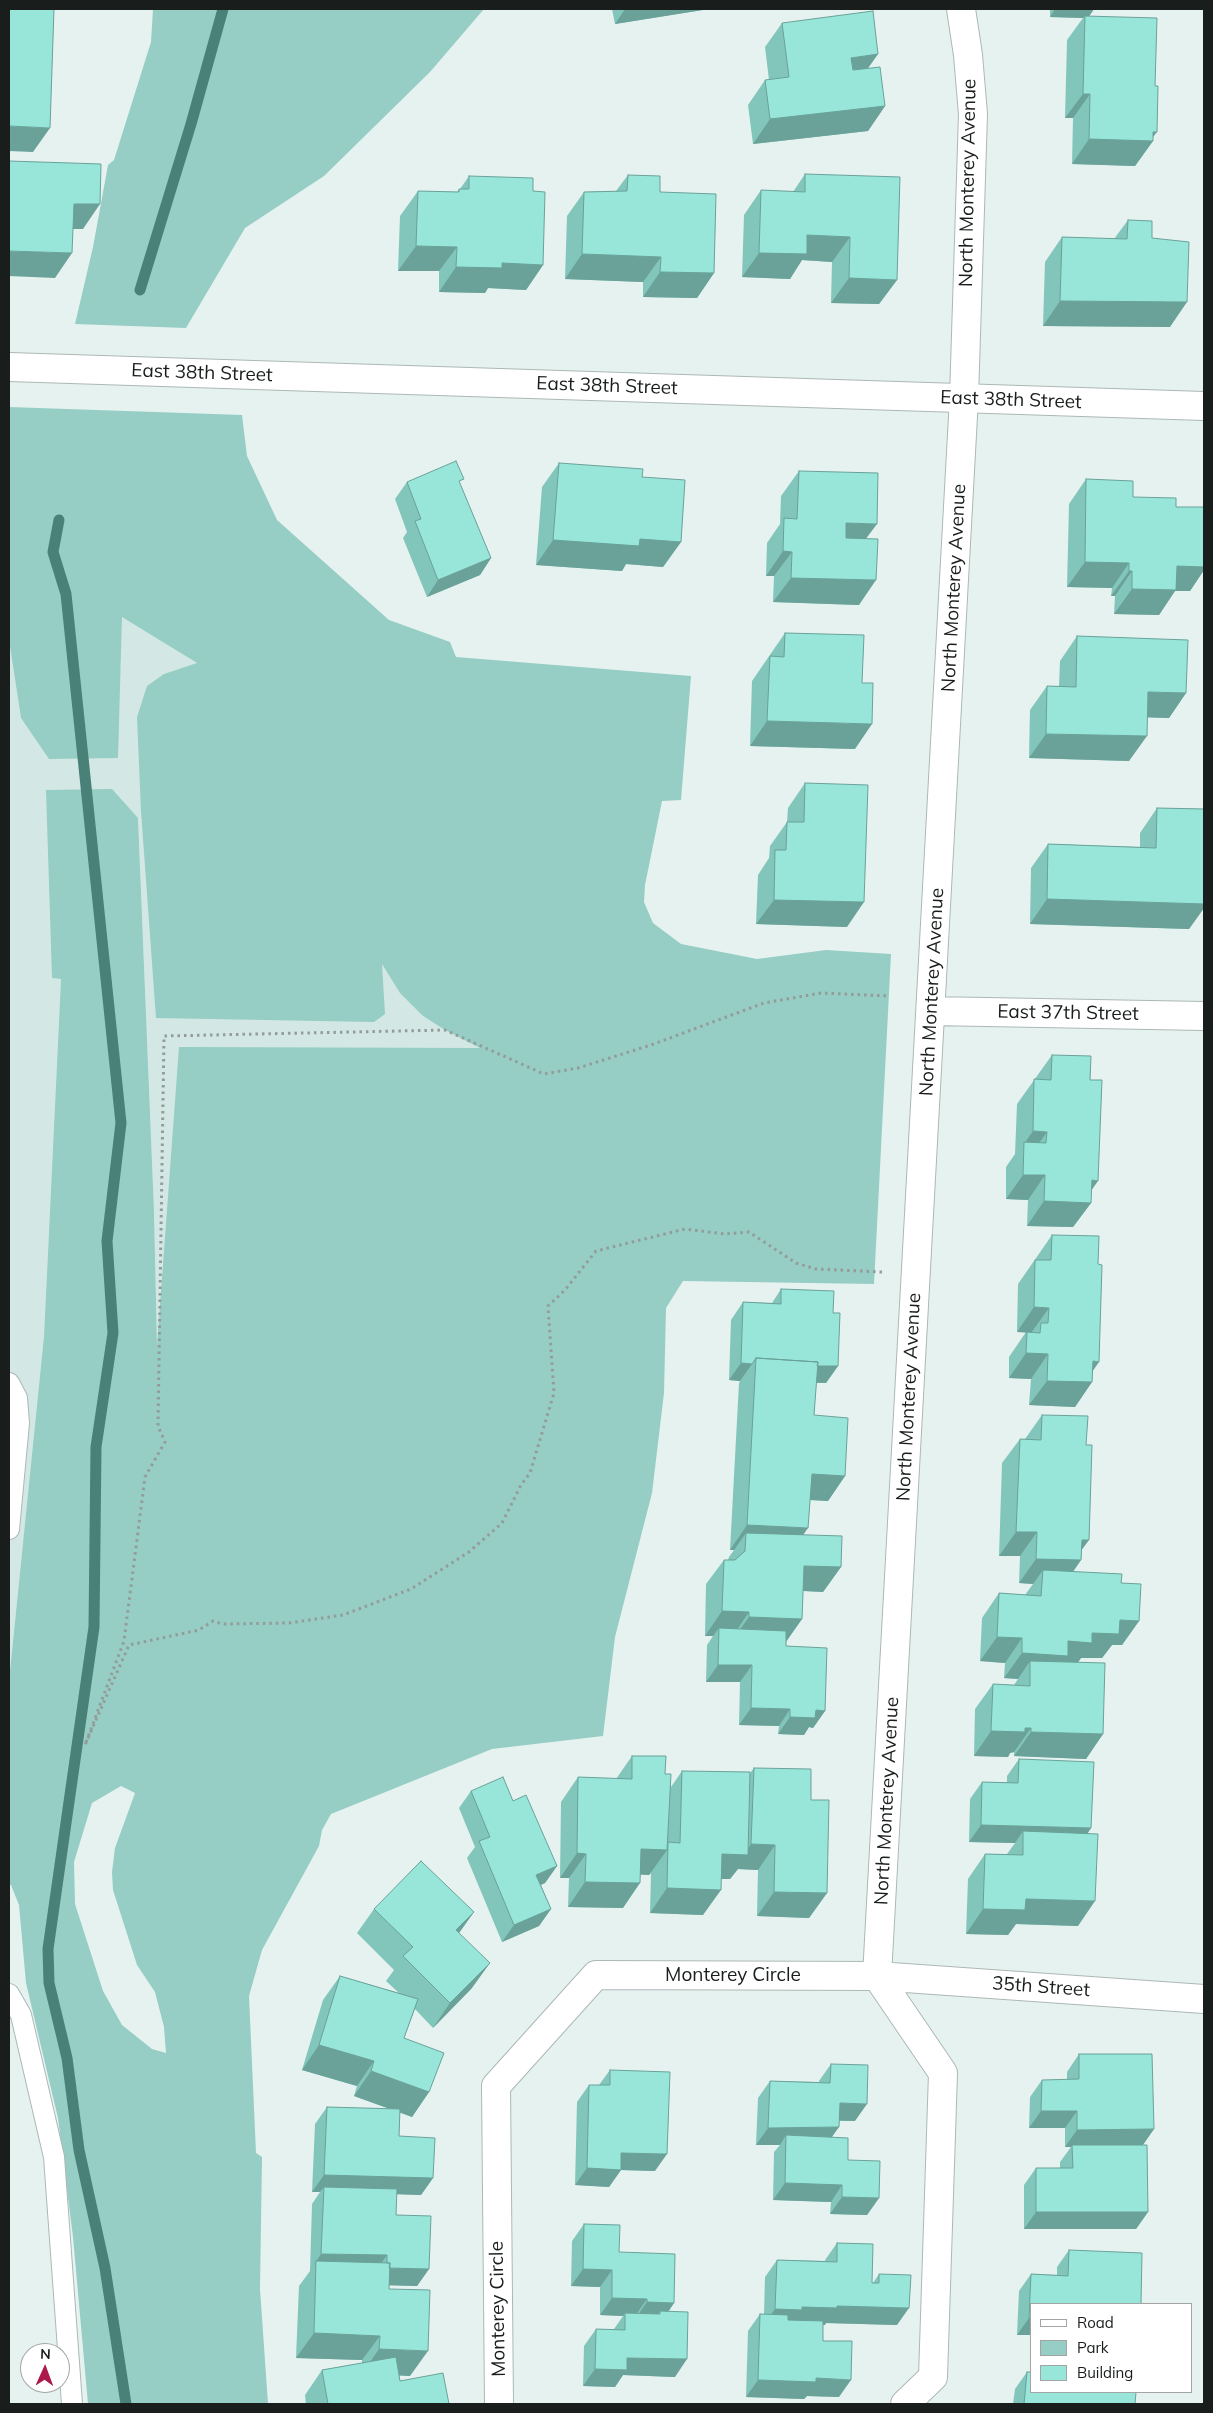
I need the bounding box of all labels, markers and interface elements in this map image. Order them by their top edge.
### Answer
street label: North Monterey Avenue [955,79,981,287]
street label: East 38th Street [131,359,273,387]
street label: East 38th Street [536,372,678,400]
street label: East 38th Street [940,386,1082,414]
street label: North Monterey Avenue [937,483,971,693]
street label: North Monterey Avenue [915,887,949,1097]
street label: East 37th Street [997,1000,1139,1026]
street label: North Monterey Avenue [892,1292,926,1502]
street label: North Monterey Avenue [870,1696,904,1906]
street label: Monterey Circle [665,1964,801,1986]
street label: 35th Street [991,1972,1091,2002]
street label: Monterey Circle [485,2241,511,2377]
legend [1030,2303,1193,2393]
text: Road [1077,2313,1114,2332]
text: Park [1077,2338,1109,2357]
north arrow [20,2343,70,2393]
text: N [40,2345,51,2363]
text: Building [1077,2363,1133,2382]

